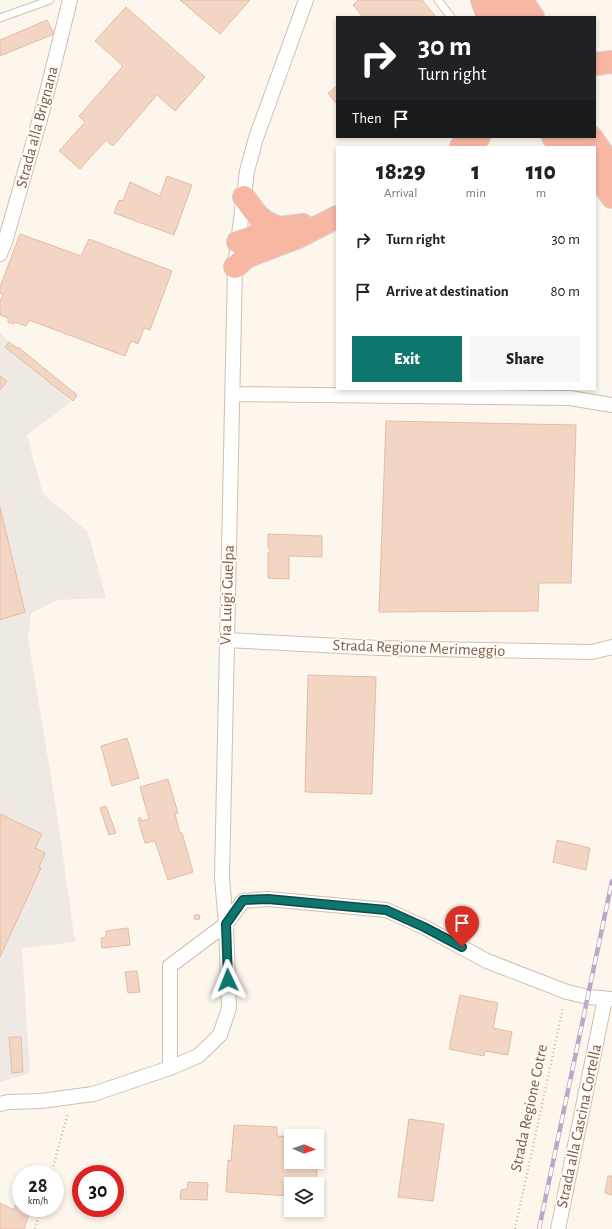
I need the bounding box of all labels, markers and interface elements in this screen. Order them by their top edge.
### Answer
icon: right [352,32,404,84]
text: 30 m [418,33,471,61]
street label: Strada alla Brignana [13,65,61,189]
text: Turn right [418,66,487,84]
icon: arrive [390,108,412,130]
text: Then [352,111,382,126]
text: 18:29 [376,160,426,184]
text: 1 [471,160,480,184]
text: 110 [526,160,556,184]
text: Arrival [384,187,418,200]
text: min [466,187,486,200]
text: m [536,187,546,200]
icon: right [352,229,374,251]
text: Turn right [386,232,445,247]
text: 30 m [551,232,580,247]
icon: arrive [352,281,374,303]
text: Arrive at destination [386,284,509,299]
text: 80 m [550,284,580,299]
button: Exit [352,336,462,382]
button: Share [470,336,580,382]
street label: Via Luigi Guelpa [217,545,237,645]
street label: Strada Regione Merimeggio [332,637,506,659]
pin [445,906,479,947]
icon: arrive [451,912,473,934]
position arrow [207,959,249,1001]
street label: Strada Regione Cotre [508,1043,550,1173]
street label: Strada alla Cascina Cortella [554,1043,604,1209]
north arrow [284,1129,324,1169]
map controls [284,1129,324,1217]
speed limit sign: 30 [72,1165,124,1217]
text: 28 [28,1176,48,1196]
button: layers [284,1177,324,1217]
text: km/h [28,1196,48,1206]

